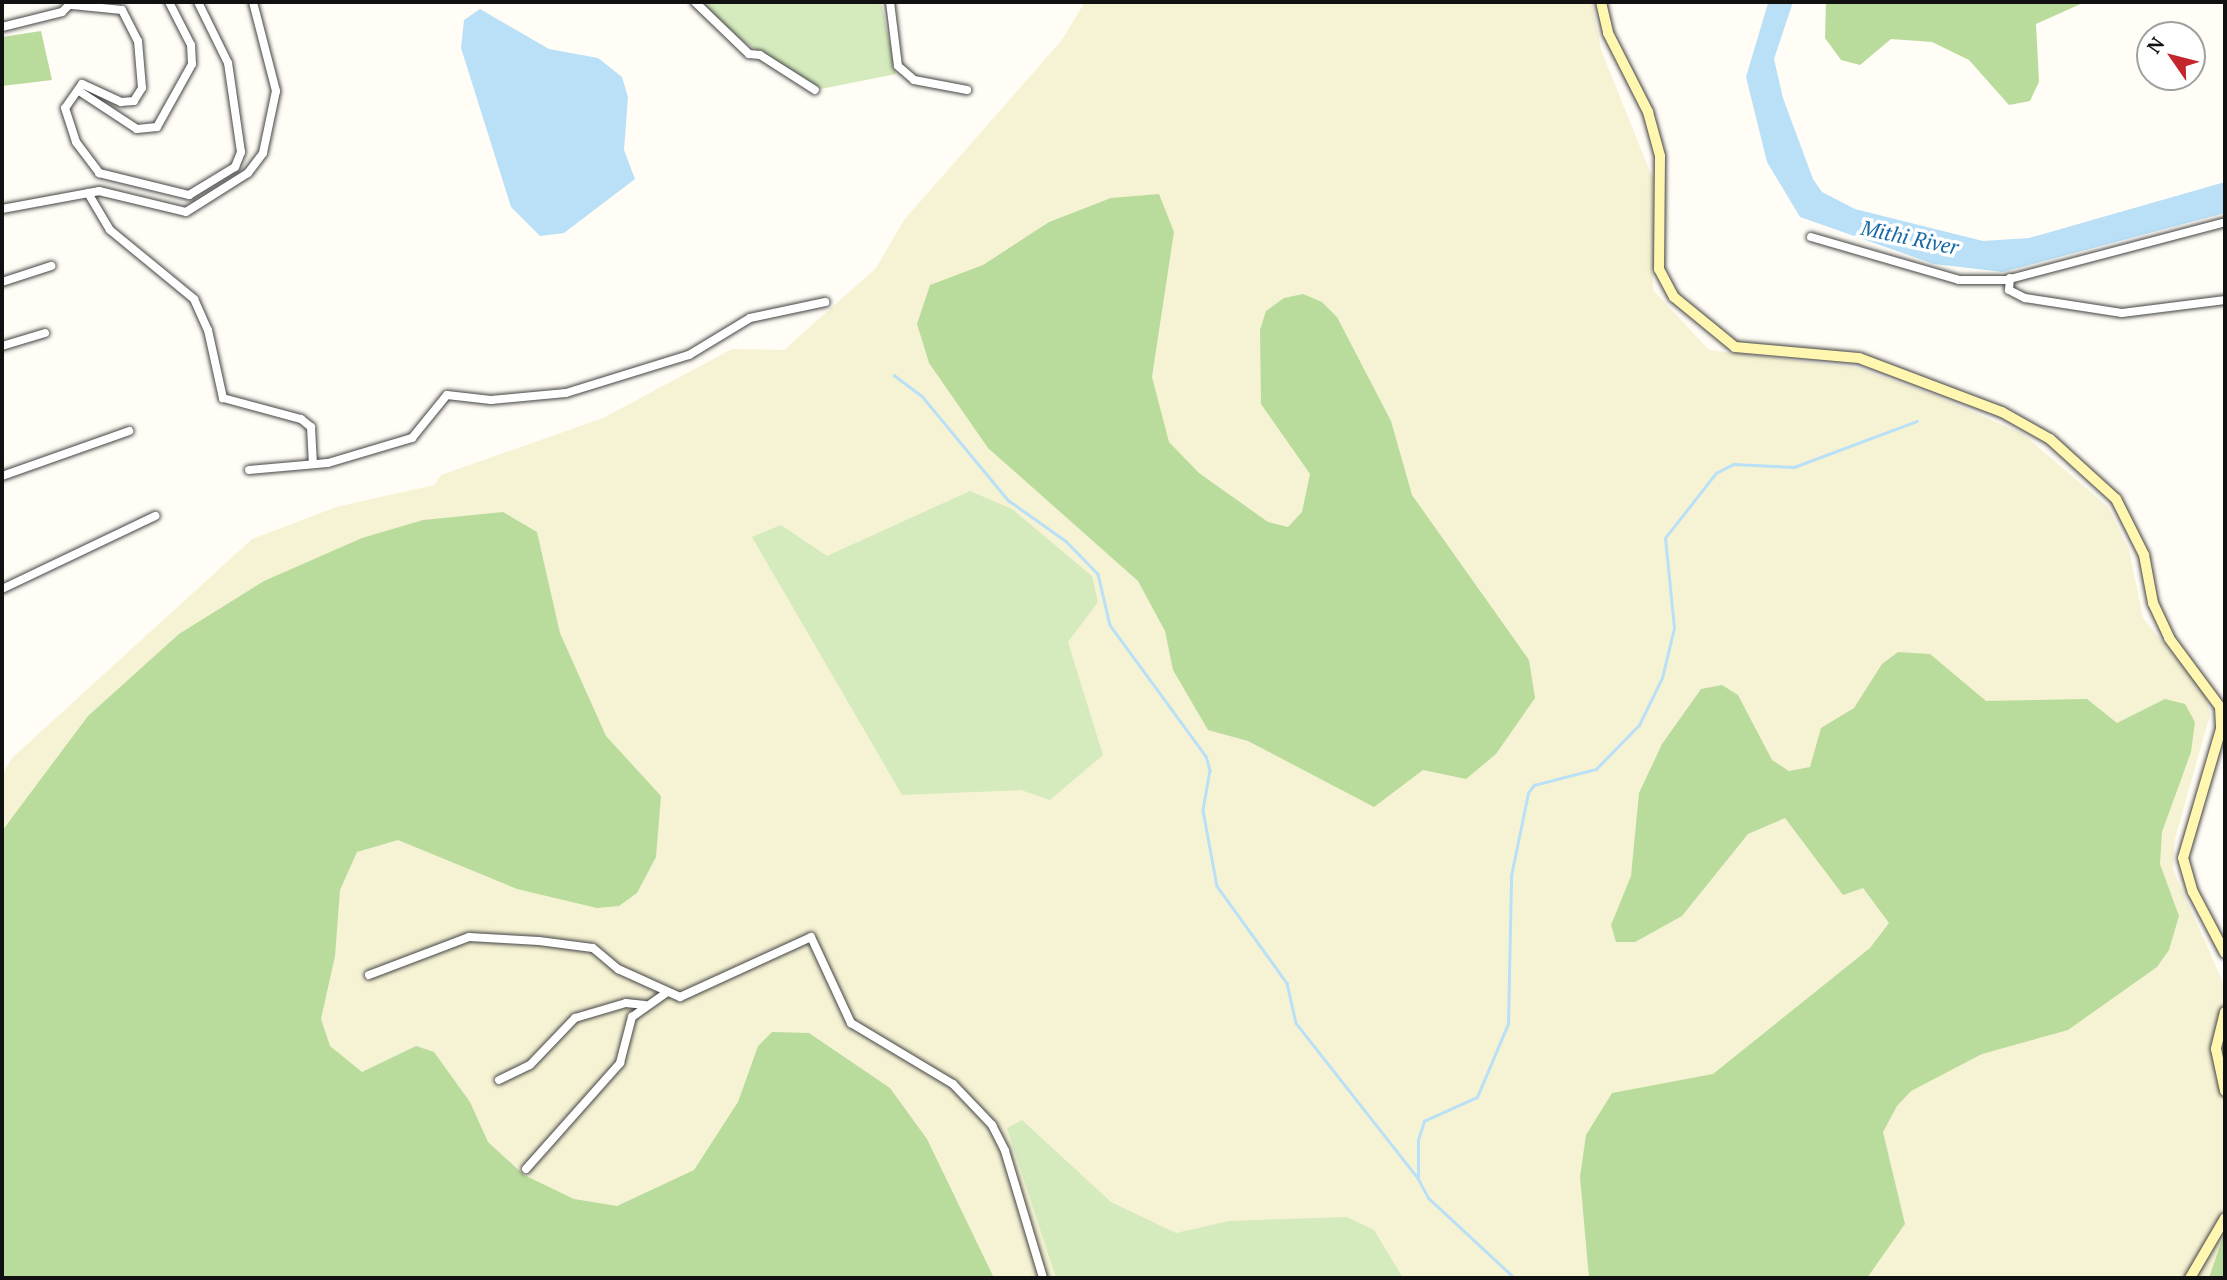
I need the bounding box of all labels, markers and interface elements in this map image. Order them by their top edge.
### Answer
north arrow [2136,21,2206,91]
text: N [2141,32,2169,58]
water label: Mithi River [1859,214,1961,260]

